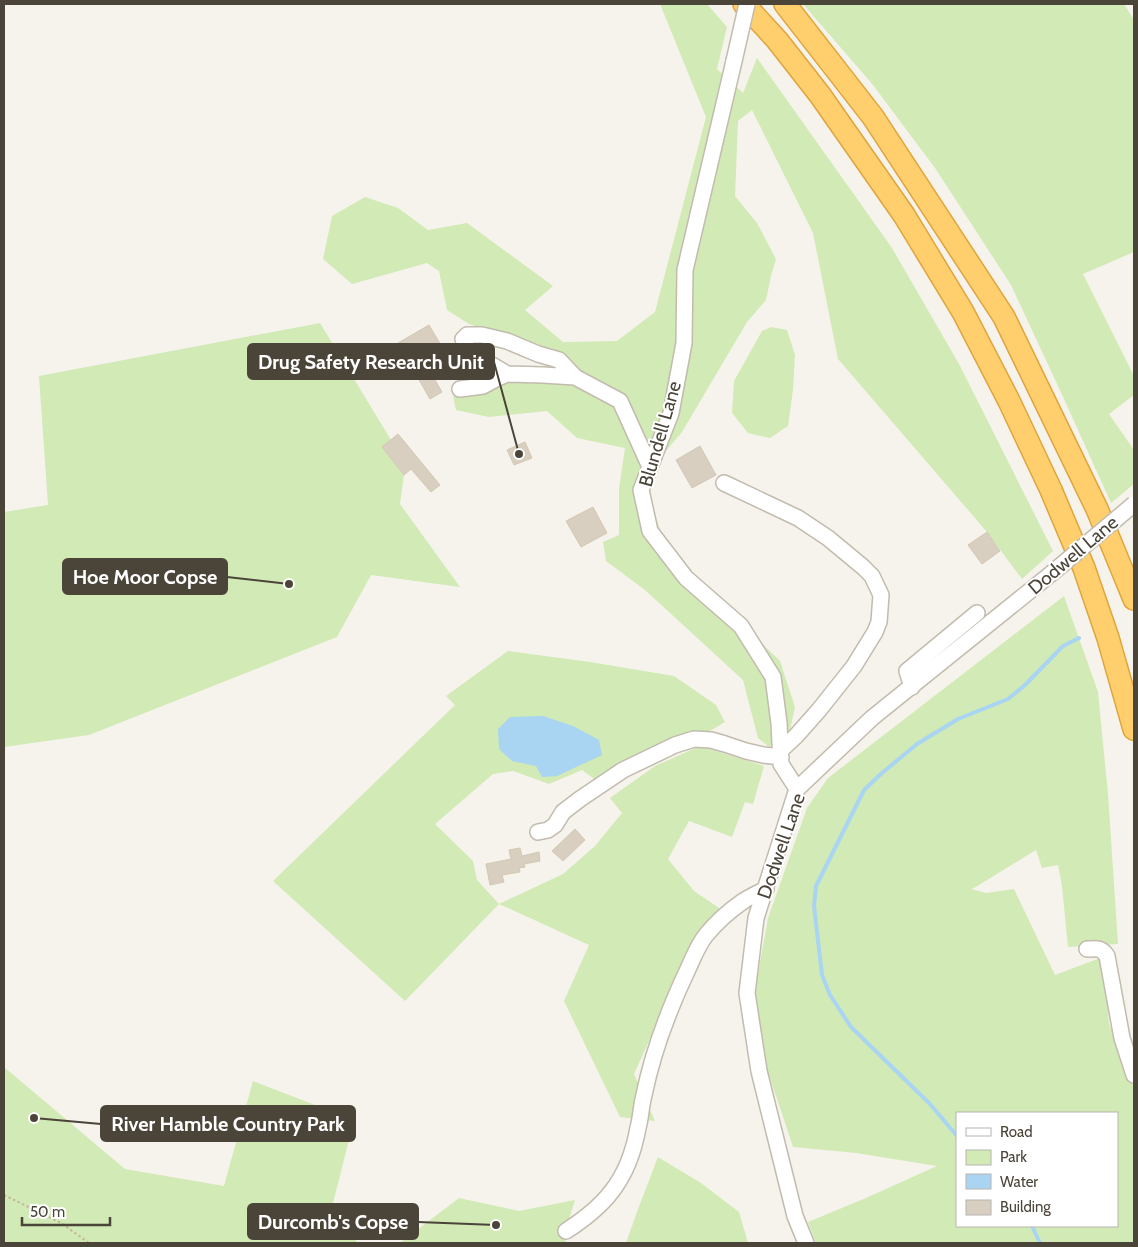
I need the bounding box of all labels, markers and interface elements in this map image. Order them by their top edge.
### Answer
callout: Drug Safety Research Unit [248,344,494,379]
text: Drug Safety Research Unit [258,350,484,374]
street label: Blundell Lane [634,378,686,489]
street label: Dodwell Lane [1023,511,1123,599]
callout: Hoe Moor Copse [63,559,227,594]
text: Hoe Moor Copse [73,565,217,589]
street label: Dodwell Lane [752,790,810,902]
callout: River Hamble Country Park [101,1106,355,1141]
text: River Hamble Country Park [111,1112,345,1136]
legend [956,1112,1118,1227]
text: Road [1000,1123,1033,1141]
text: Park [1000,1148,1027,1166]
text: Water [1000,1173,1038,1191]
scale bar [22,1194,110,1226]
text: Building [1000,1198,1051,1216]
text: 50 m [30,1203,65,1221]
callout: Durcomb's Copse [248,1204,418,1239]
text: Durcomb's Copse [258,1210,408,1234]

